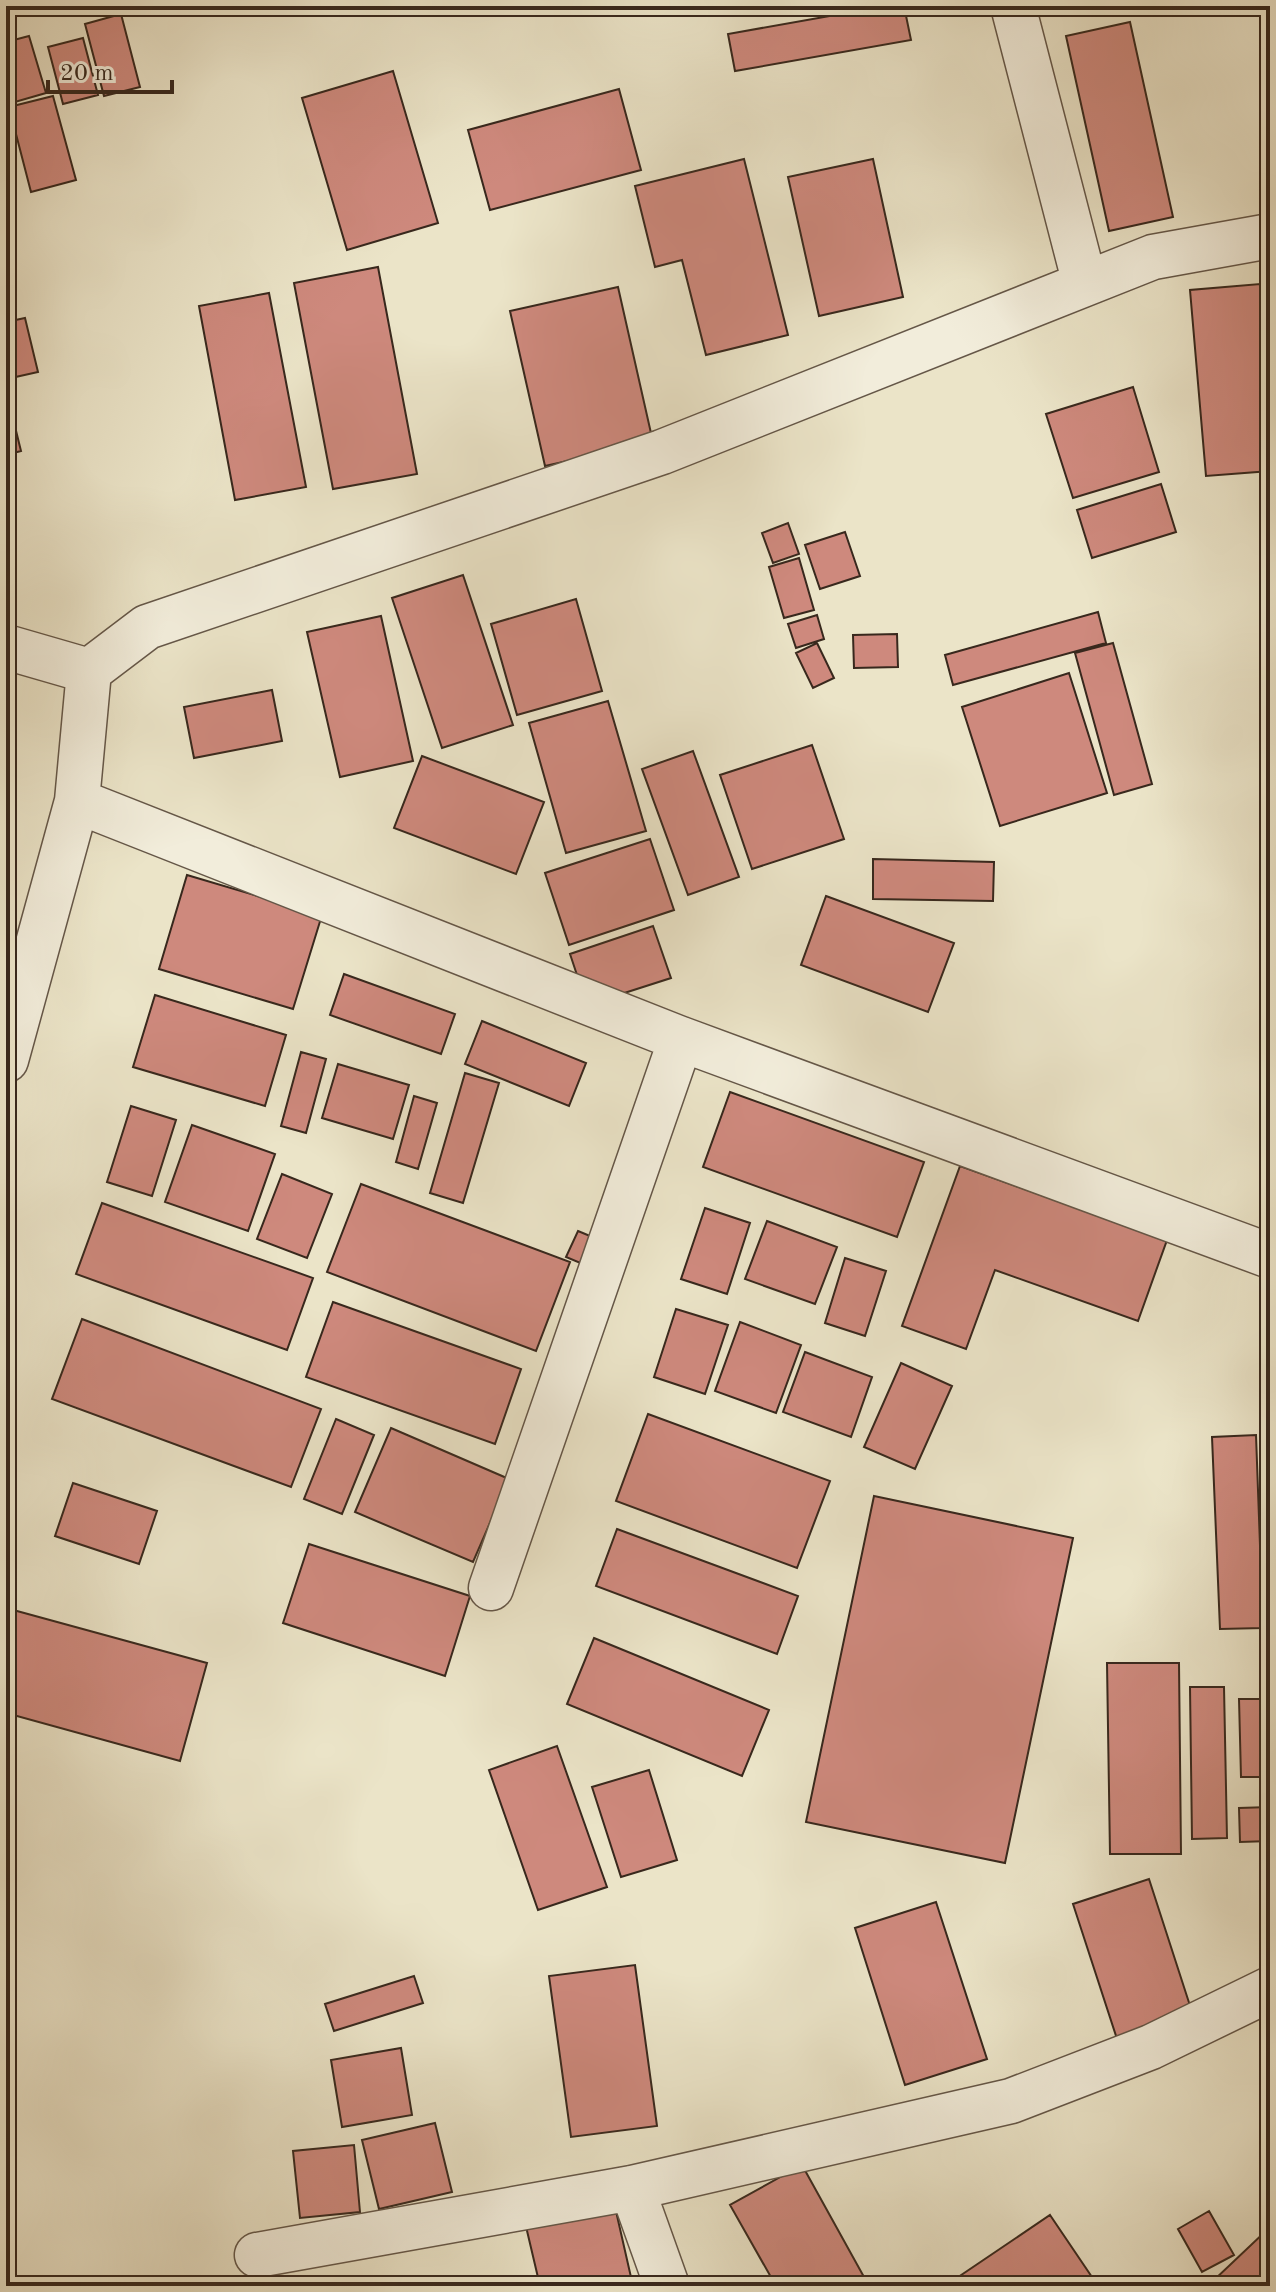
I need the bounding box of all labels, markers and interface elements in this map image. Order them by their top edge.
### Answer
scale bar [48,44,172,94]
text: 20 m [60,62,114,86]

